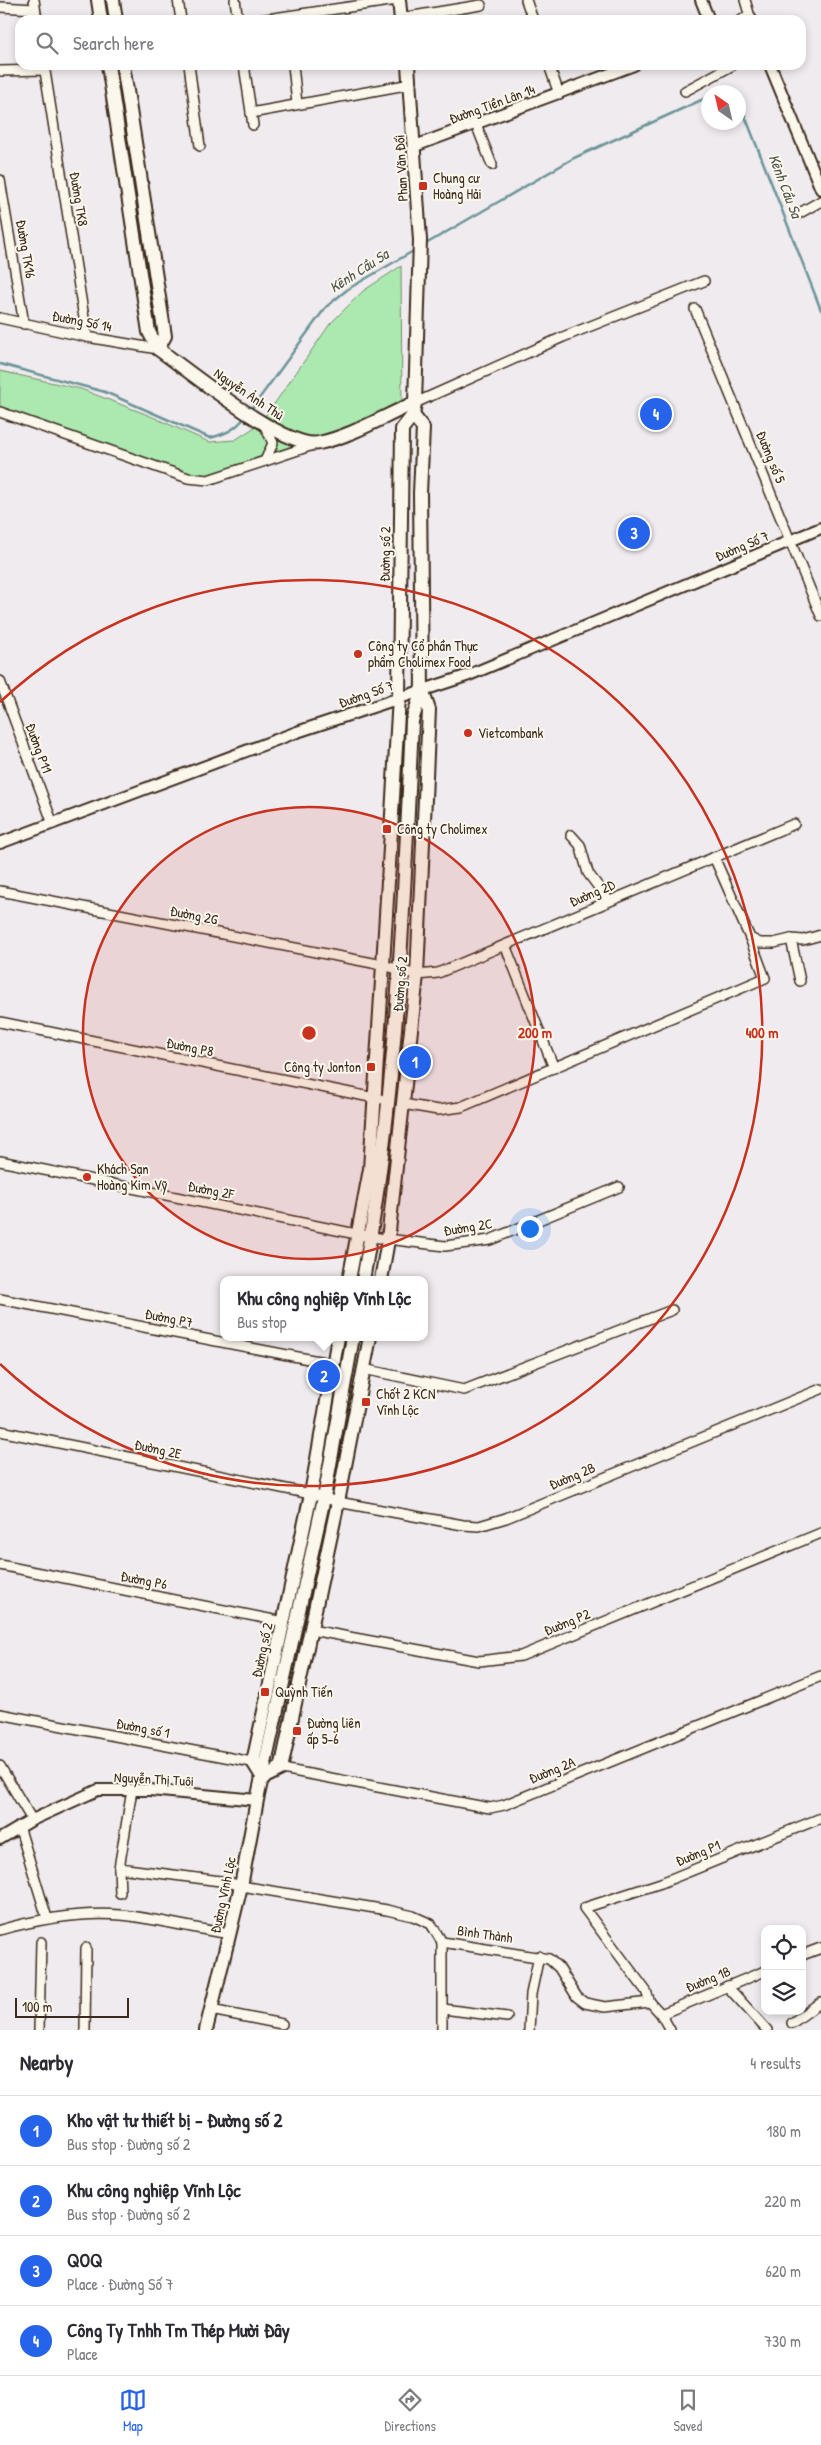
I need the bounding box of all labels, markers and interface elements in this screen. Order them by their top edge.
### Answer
search box [15,15,806,70]
icon: search [33,29,61,57]
text: Search here [73,30,154,56]
street label: Đường Tiền Lân 14 [446,79,538,129]
north arrow [701,85,746,130]
street label: Phan Văn Đối [389,134,412,202]
water label: Kênh Cầu Sa [764,151,808,223]
place label: Chung cư Hoàng Hải [433,168,482,204]
street label: Đường TK8 [65,170,93,228]
marker: Chung cư Hoàng Hải [417,180,429,192]
street label: Đường TK16 [11,218,41,280]
water label: Kênh Cầu Sa [325,242,394,298]
street label: Đường Số 14 [50,305,114,337]
street label: Nguyễn Ảnh Thủ [210,363,288,425]
pin: 4 [640,395,672,433]
street label: Đường số 5 [751,428,791,486]
pin: 3 [618,514,650,552]
street label: Đường số 2 [375,526,395,582]
street label: Đường Số 7 [712,526,772,566]
place label: Công ty Cổ phần Thực phẩm Cholimex Food [368,636,479,672]
marker: Công ty Cổ phần Thực phẩm Cholimex Food [352,648,364,660]
street label: Đường Số 7 [336,675,396,713]
street label: Đường P11 [21,720,57,776]
place label: Vietcombank [478,723,544,742]
marker: Vietcombank [462,727,474,739]
place label: Công ty Cholimex [397,819,487,839]
marker: Công ty Cholimex [381,823,393,835]
street label: Đường 2D [566,874,618,912]
street label: Đường 2G [169,901,220,929]
street label: Đường số 2 [388,955,412,1013]
text: 200 m [518,1022,552,1043]
text: 400 m [746,1022,778,1043]
centre of rings [300,1024,318,1042]
street label: Đường P8 [165,1033,215,1061]
pin: 1 [399,1043,431,1081]
place label: Công ty Jonton [284,1057,361,1077]
marker: Công ty Jonton [365,1061,377,1073]
place label: Khách Sạn Hoàng Kim Vỹ [97,1159,168,1195]
marker: Khách Sạn Hoàng Kim Vỹ [81,1171,93,1183]
street label: Đường 2F [186,1176,236,1204]
street label: Đường 2C [442,1213,494,1241]
your location [517,1216,543,1242]
popup [220,1276,428,1341]
text: Khu công nghiệp Vĩnh Lộc [237,1285,411,1311]
street label: Đường P7 [143,1304,195,1332]
text: Bus stop [237,1311,286,1333]
pin: 2 [308,1357,340,1395]
place label: Chốt 2 KCN Vĩnh Lộc [376,1384,435,1419]
marker: Chốt 2 KCN Vĩnh Lộc [360,1396,372,1408]
street label: Đường 2E [133,1434,183,1464]
street label: Đường 2B [546,1457,598,1495]
street label: Đường P6 [119,1566,169,1594]
street label: Đường P2 [541,1604,593,1640]
street label: Đường số 2 [246,1620,278,1679]
place label: Quỳnh Tiến [275,1682,333,1702]
marker: Quỳnh Tiến [259,1686,271,1698]
street label: Đường số 1 [115,1713,171,1743]
place label: Đường liên ấp 5-6 [307,1713,360,1749]
marker: Đường liên ấp 5-6 [291,1725,303,1737]
street label: Đường 2A [526,1752,578,1788]
street label: Nguyễn Thị Tuôi [114,1767,194,1791]
street label: Đường P1 [673,1835,723,1871]
street label: Đường Vĩnh Lộc [205,1854,241,1935]
street label: Bình Thành [456,1920,514,1947]
map controls [761,1925,806,2015]
button: locate [761,1925,806,1970]
street label: Đường 1B [683,1961,733,1997]
button: layers [761,1970,806,2015]
scale bar [15,1995,129,2018]
text: 100 m [22,1997,52,2016]
text: Nearby [20,2048,73,2077]
text: 4 results [750,2052,801,2074]
text: Kho vật tư thiết bị - Đường số 2 [67,2107,283,2133]
text: 1 [33,2120,39,2142]
text: 180 m [767,2120,801,2142]
text: Bus stop · Đường số 2 [67,2133,190,2155]
text: Khu công nghiệp Vĩnh Lộc [67,2177,241,2203]
text: 2 [32,2190,40,2212]
text: 220 m [764,2190,801,2212]
text: Bus stop · Đường số 2 [67,2203,190,2225]
text: QOQ [67,2247,102,2273]
text: 3 [32,2260,40,2282]
text: 620 m [765,2260,801,2282]
text: Place · Đường Số 7 [67,2273,173,2295]
text: Công Ty Tnhh Tm Thép Mười Đây [67,2317,290,2343]
text: 4 [33,2330,39,2352]
text: 730 m [764,2330,801,2352]
text: Place [67,2343,98,2365]
tab: Map [119,2386,147,2435]
tab: Directions [384,2386,436,2435]
tab: Saved [674,2386,702,2435]

